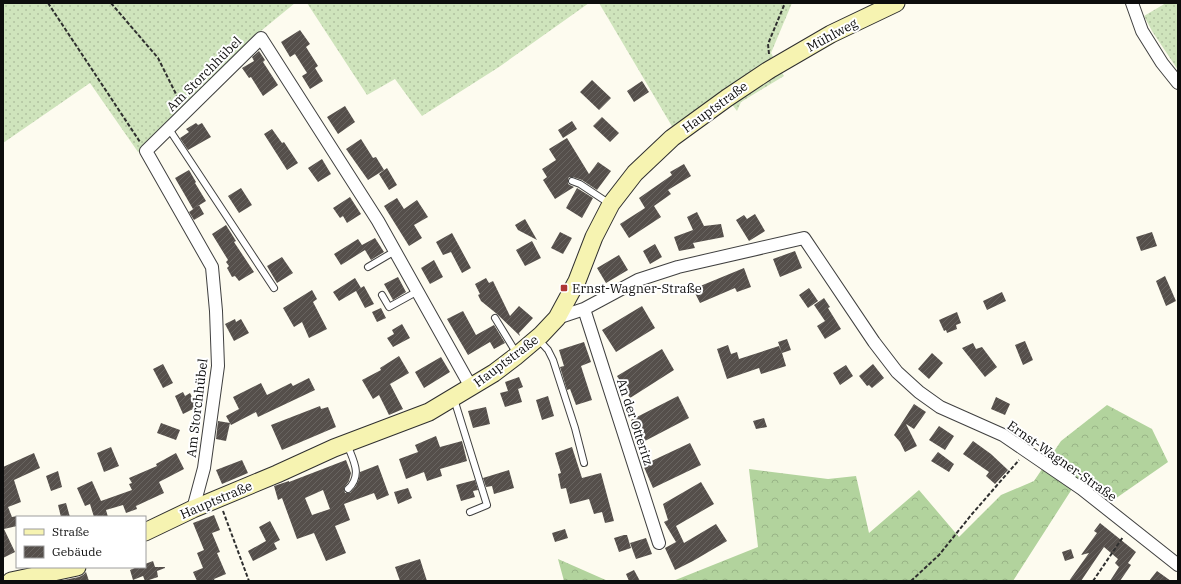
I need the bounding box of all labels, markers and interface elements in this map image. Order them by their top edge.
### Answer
street label: Mühlweg [804,14,860,56]
street label: Am Storchhübel [163,33,245,115]
street label: Hauptstraße [679,78,751,136]
place label: Ernst-Wagner-Straße [572,280,702,297]
marker: Ernst-Wagner-Straße [559,283,569,293]
street label: Hauptstraße [470,331,542,391]
street label: Am Storchhübel [183,358,212,458]
street label: An der Otteritz [613,376,657,468]
street label: Ernst-Wagner-Straße [1004,417,1120,505]
street label: Hauptstraße [177,477,255,523]
legend [16,516,146,568]
text: Straße [52,524,89,539]
text: Gebäude [52,544,102,559]

